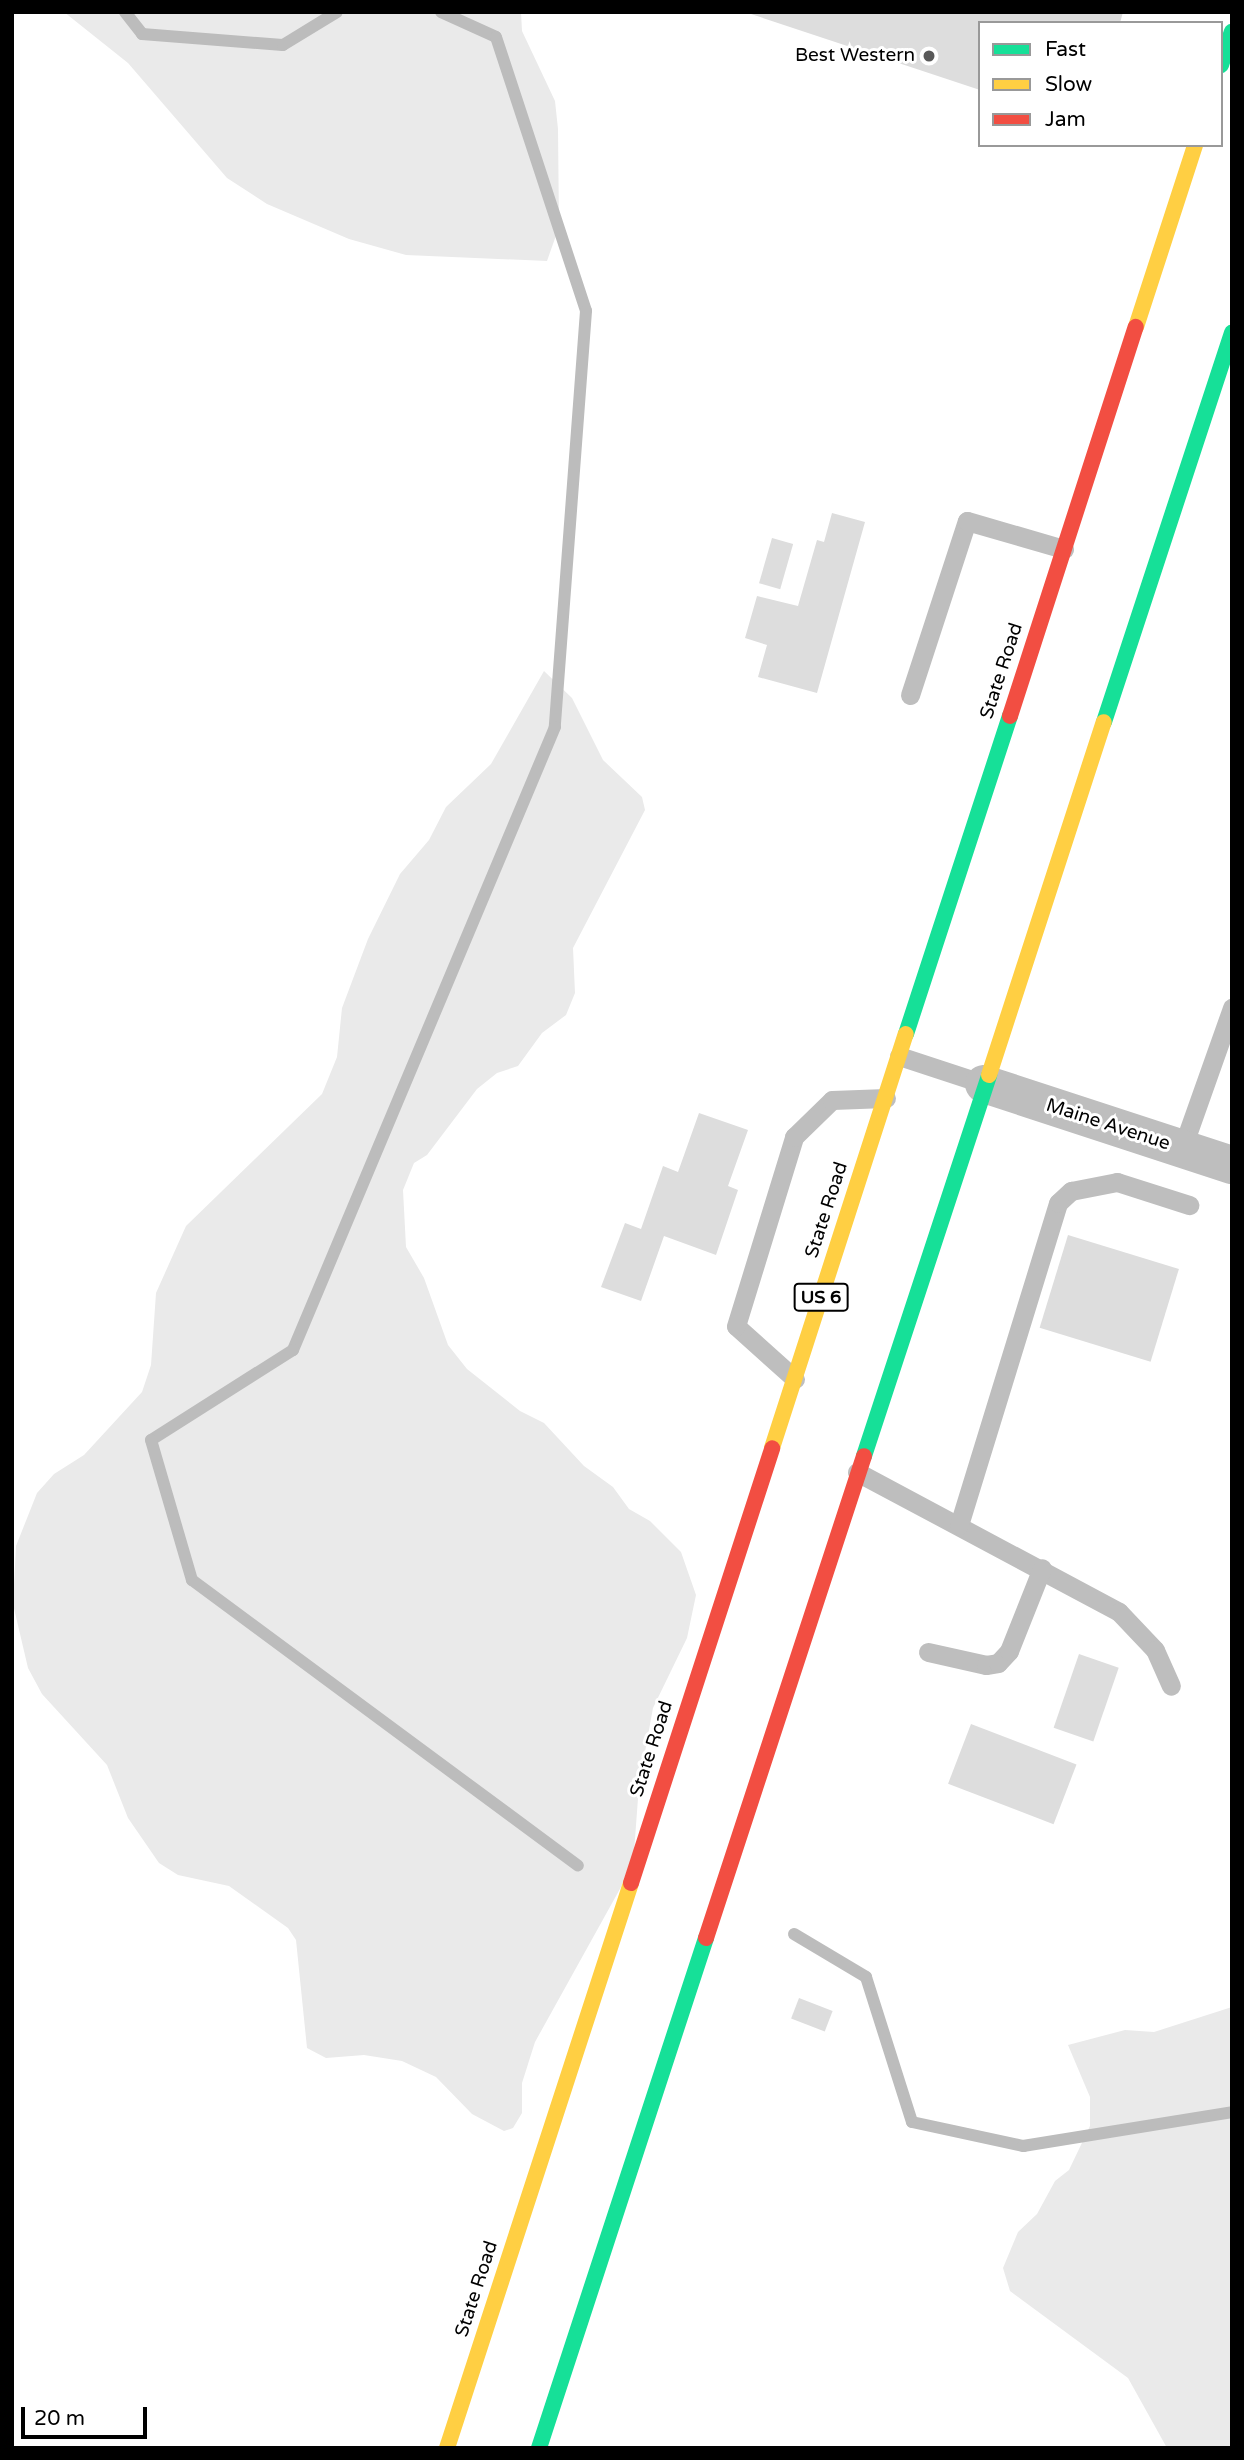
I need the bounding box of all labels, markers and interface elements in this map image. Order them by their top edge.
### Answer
legend [978,21,1223,147]
text: Fast [1045,37,1086,62]
place label: Best Western [795,45,915,67]
marker: Best Western [921,48,937,64]
text: Slow [1045,72,1092,97]
text: Jam [1045,107,1086,132]
street label: State Road [976,620,1028,722]
street label: Maine Avenue [1043,1094,1173,1156]
street label: State Road [801,1159,853,1261]
road number: US 6 [793,1282,849,1312]
street label: State Road [626,1698,678,1800]
street label: State Road [451,2238,503,2340]
scale bar [24,2394,150,2438]
text: 20 m [34,2406,85,2431]

